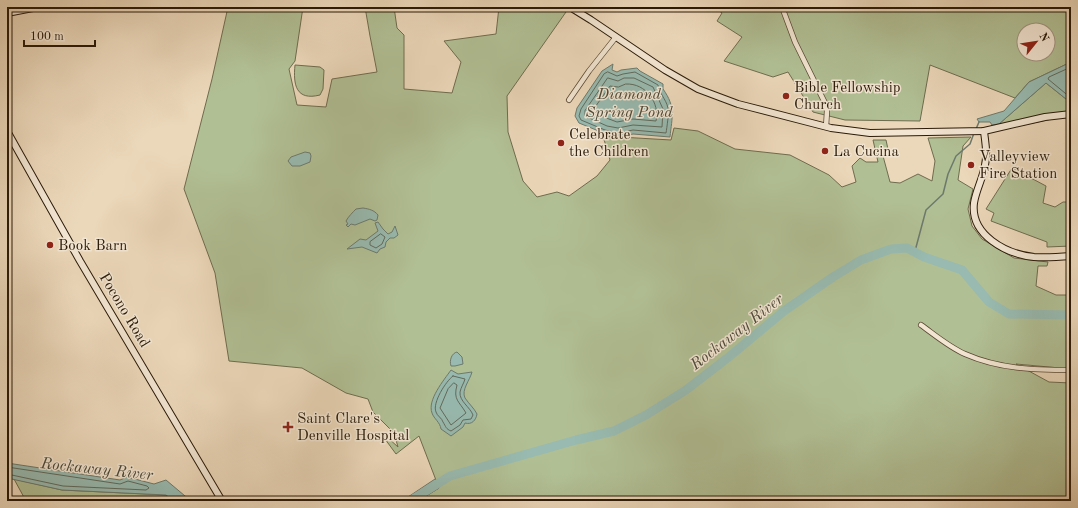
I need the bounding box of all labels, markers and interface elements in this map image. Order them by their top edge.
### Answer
scale bar [24,22,95,48]
north arrow [1016,22,1056,62]
text: 100 m [30,31,64,43]
text: N [1036,31,1051,45]
place label: Bible Fellowship Church [794,81,901,113]
water label: Diamond Spring Pond [585,87,673,121]
marker: Bible Fellowship Church [781,91,791,101]
place label: Celebrate the Children [569,128,649,160]
marker: Celebrate the Children [556,138,566,148]
place label: La Cucina [833,145,899,160]
marker: La Cucina [820,146,830,156]
place label: Valleyview Fire Station [979,150,1057,182]
marker: Valleyview Fire Station [966,160,976,170]
place label: Book Barn [58,239,127,254]
marker: Book Barn [45,240,55,250]
street label: Pocono Road [96,271,152,351]
water label: Rockaway River [687,291,787,374]
place label: Saint Clare's Denville Hospital [297,412,409,444]
marker: Saint Clare's Denville Hospital [282,421,294,433]
water label: Rockaway River [39,456,155,484]

